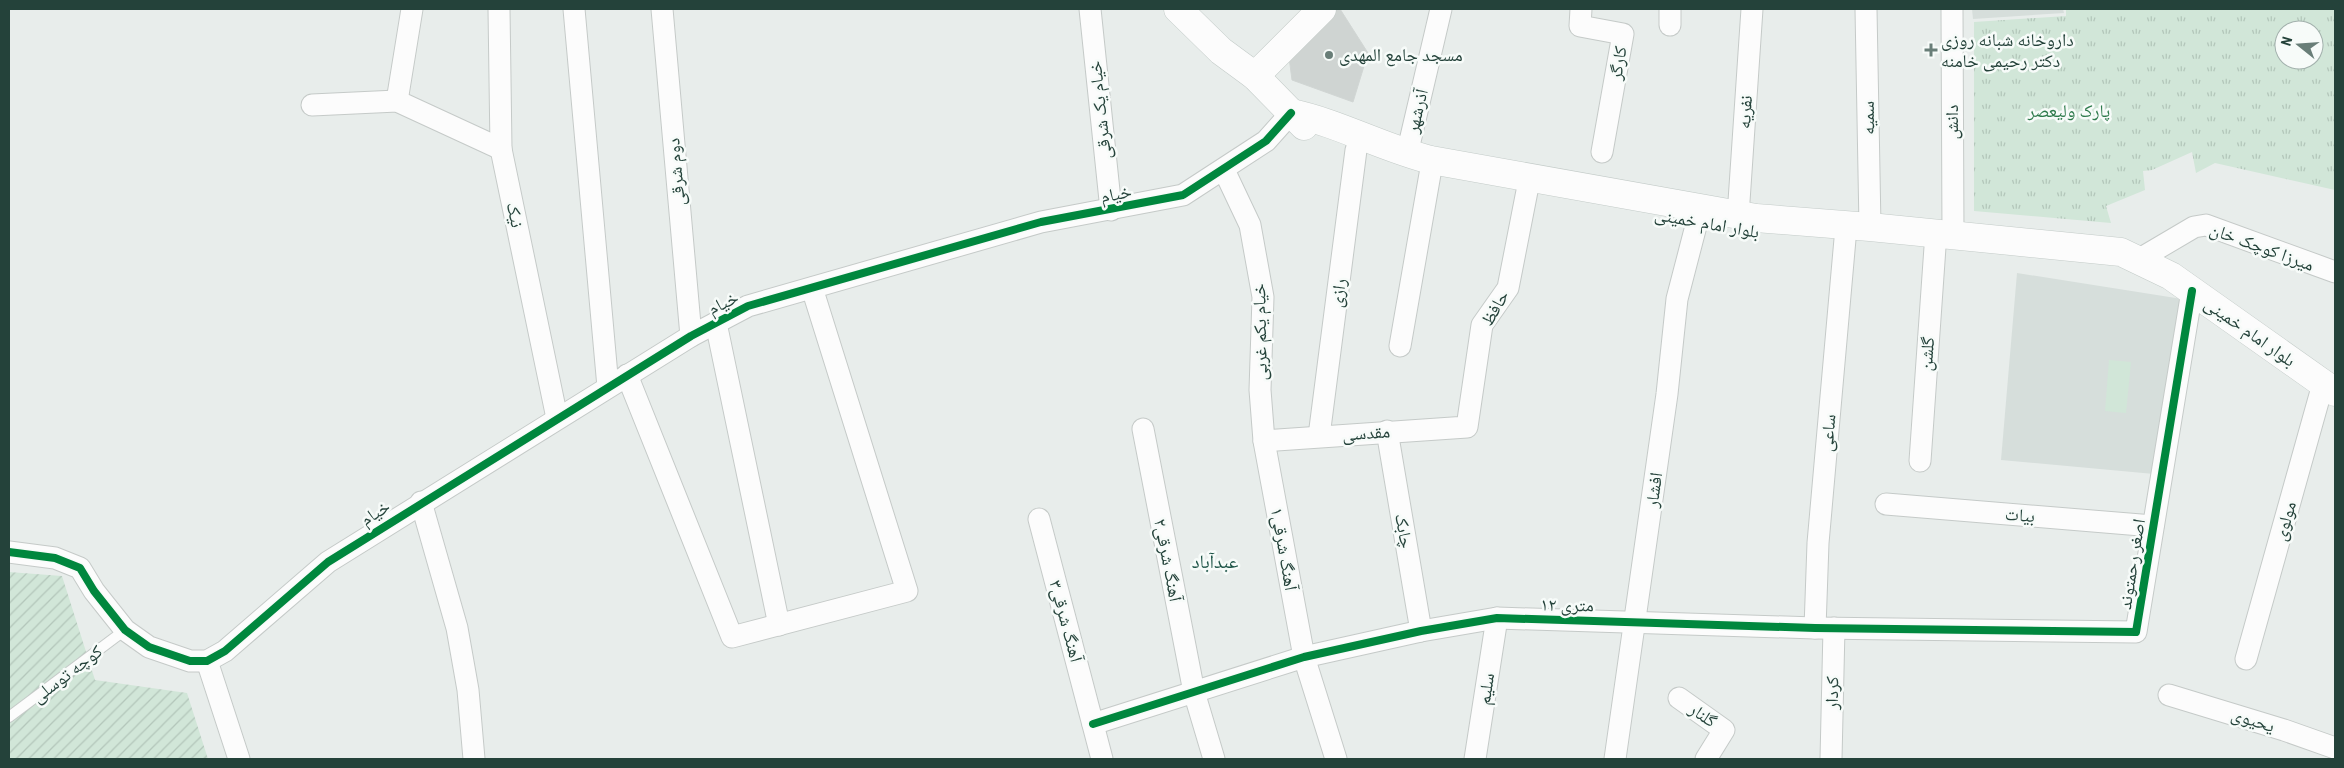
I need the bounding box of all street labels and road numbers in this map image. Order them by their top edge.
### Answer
street label: کارگر [1604,44,1631,82]
street label: خیام یک شرقی [1084,60,1117,160]
street label: آذرشهر [1401,86,1432,136]
street label: نفریه [1733,94,1756,129]
street label: سمیه [1857,101,1879,135]
street label: دانش [1941,105,1963,140]
street label: دوم شرقی [662,137,691,207]
street label: خیام [1099,180,1134,209]
street label: نیک [502,200,528,230]
street label: بلوار امام خمینی [1653,203,1761,244]
street label: میرزا کوچک خان [2207,218,2317,276]
street label: رازی [1325,277,1351,309]
street label: خیام یکم غربی [1248,283,1273,381]
street label: خیام [704,286,742,321]
street label: حافظ [1476,286,1513,329]
street label: بلوار امام خمینی [2200,293,2300,372]
street label: گلشن [1915,336,1939,372]
street label: ساعی [1815,413,1841,453]
street label: مقدسی [1341,420,1391,446]
street label: افشار [1641,471,1666,510]
street label: خیام [356,495,395,532]
street label: مولوی [2269,499,2301,543]
street label: بیات [2004,503,2036,527]
street label: آهنگ شرقی۱ [1266,506,1302,593]
street label: چابک [1390,512,1418,550]
street label: آهنگ شرقی۲ [1149,517,1187,604]
street label: اصغر رحمتوند [2114,517,2149,611]
street label: آهنگ شرقی۳ [1045,578,1088,665]
street label: ۱۲ متری [1540,594,1594,616]
street label: کوچه توسلی [27,640,107,708]
street label: سلیم [1473,671,1500,707]
street label: کردار [1821,676,1842,711]
street label: گلنار [1685,697,1721,732]
street label: یحیوی [2229,703,2277,737]

